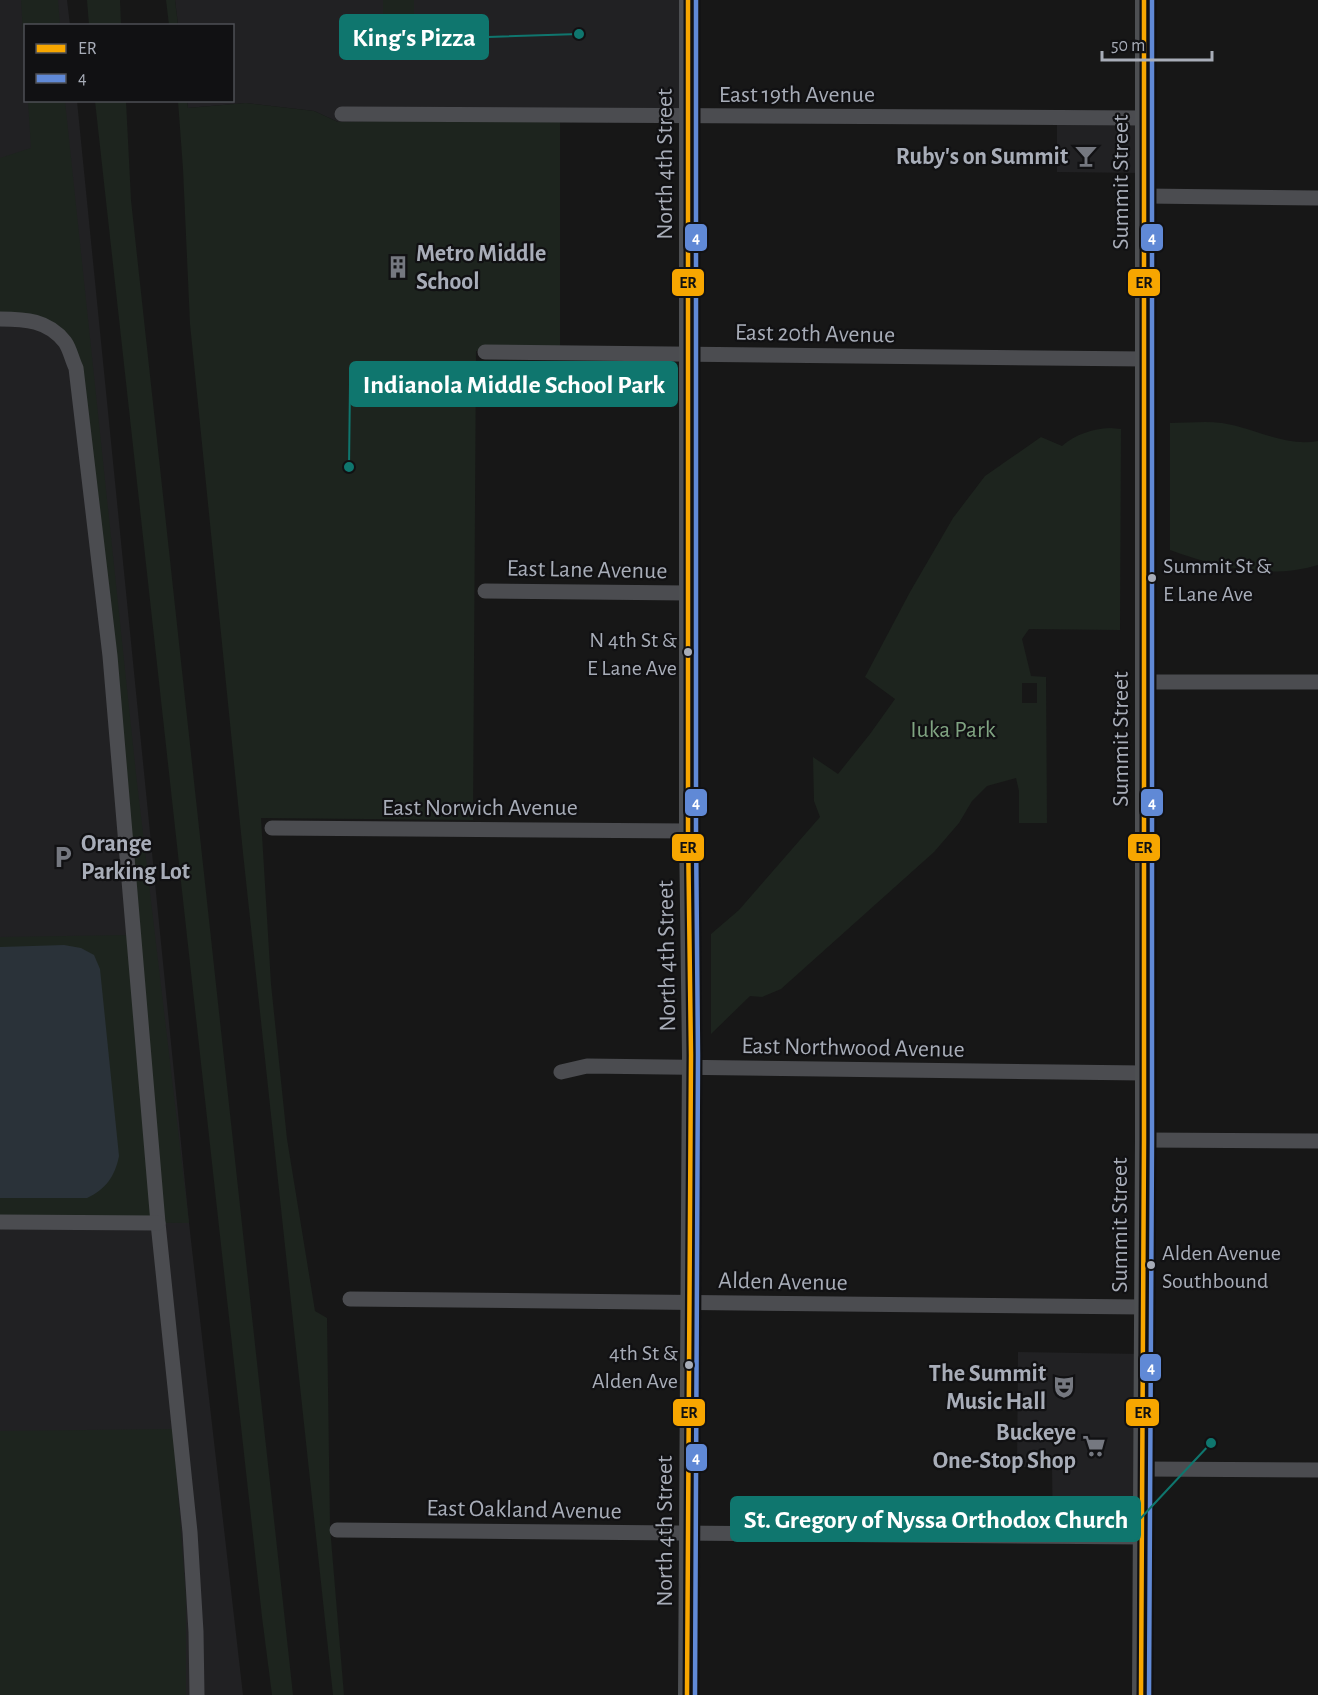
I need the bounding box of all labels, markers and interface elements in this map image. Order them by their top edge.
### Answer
callout: King's Pizza [340,15,488,59]
legend [24,24,234,102]
scale bar [1102,24,1212,62]
text: King's Pizza [352,25,476,51]
text: 50 m [1111,37,1145,55]
text: ER [78,40,97,58]
text: 4 [78,70,87,88]
street label: East 19th Avenue [719,83,875,107]
street label: North 4th Street [653,88,677,240]
street label: Summit Street [1109,114,1133,250]
bar icon: Ruby's on Summit [1073,143,1099,169]
place label: Ruby's on Summit [896,145,1068,169]
line badge: 4 [684,223,708,252]
line badge: 4 [1140,223,1164,252]
text: 4 [692,230,700,246]
text: 4 [1148,230,1156,246]
place label: Metro Middle School [416,242,546,294]
building icon: Metro Middle School [385,254,411,280]
line badge: ER [671,268,705,297]
line badge: ER [1127,268,1161,297]
text: ER [679,275,697,291]
text: ER [1135,275,1153,291]
street label: East 20th Avenue [735,321,895,347]
callout: Indianola Middle School Park [350,362,677,406]
text: Indianola Middle School Park [363,372,665,398]
place label: Summit St & E Lane Ave [1163,555,1272,605]
street label: East Lane Avenue [506,557,668,583]
marker: Summit St & E Lane Ave [1146,572,1158,584]
place label: N 4th St & E Lane Ave [587,629,678,679]
marker: N 4th St & E Lane Ave [682,646,694,658]
street label: Summit Street [1109,671,1133,807]
park label: Iuka Park [910,718,996,742]
line badge: 4 [684,788,708,817]
line badge: 4 [1140,788,1164,817]
text: 4 [692,795,700,811]
text: 4 [1148,795,1156,811]
street label: East Norwich Avenue [382,796,578,820]
place label: Orange Parking Lot [81,832,190,884]
line badge: ER [671,833,705,862]
line badge: ER [1127,833,1161,862]
text: ER [679,840,697,856]
text: ER [1135,840,1153,856]
parking icon: Orange Parking Lot [50,844,76,870]
street label: North 4th Street [654,880,680,1032]
street label: East Northwood Avenue [741,1034,965,1062]
street label: Summit Street [1108,1157,1132,1293]
place label: Alden Avenue Southbound [1162,1242,1281,1292]
marker: Alden Avenue Southbound [1145,1259,1157,1271]
street label: Alden Avenue [718,1269,848,1295]
place label: 4th St & Alden Ave [592,1342,679,1392]
line badge: 4 [1139,1353,1162,1382]
marker: 4th St & Alden Ave [683,1359,695,1371]
text: 4 [1147,1360,1155,1376]
place label: The Summit Music Hall [929,1362,1046,1414]
theatre icon: The Summit Music Hall [1051,1374,1077,1400]
line badge: ER [672,1398,706,1427]
line badge: ER [1125,1398,1160,1427]
text: ER [680,1405,698,1421]
text: ER [1134,1405,1152,1421]
place label: Buckeye One-Stop Shop [933,1421,1076,1473]
supermarket icon: Buckeye One-Stop Shop [1081,1433,1107,1459]
line badge: 4 [685,1443,708,1472]
text: 4 [692,1450,700,1466]
street label: North 4th Street [653,1455,677,1607]
street label: East Oakland Avenue [426,1496,622,1524]
callout: St. Gregory of Nyssa Orthodox Church [731,1497,1140,1541]
text: St. Gregory of Nyssa Orthodox Church [744,1507,1128,1533]

